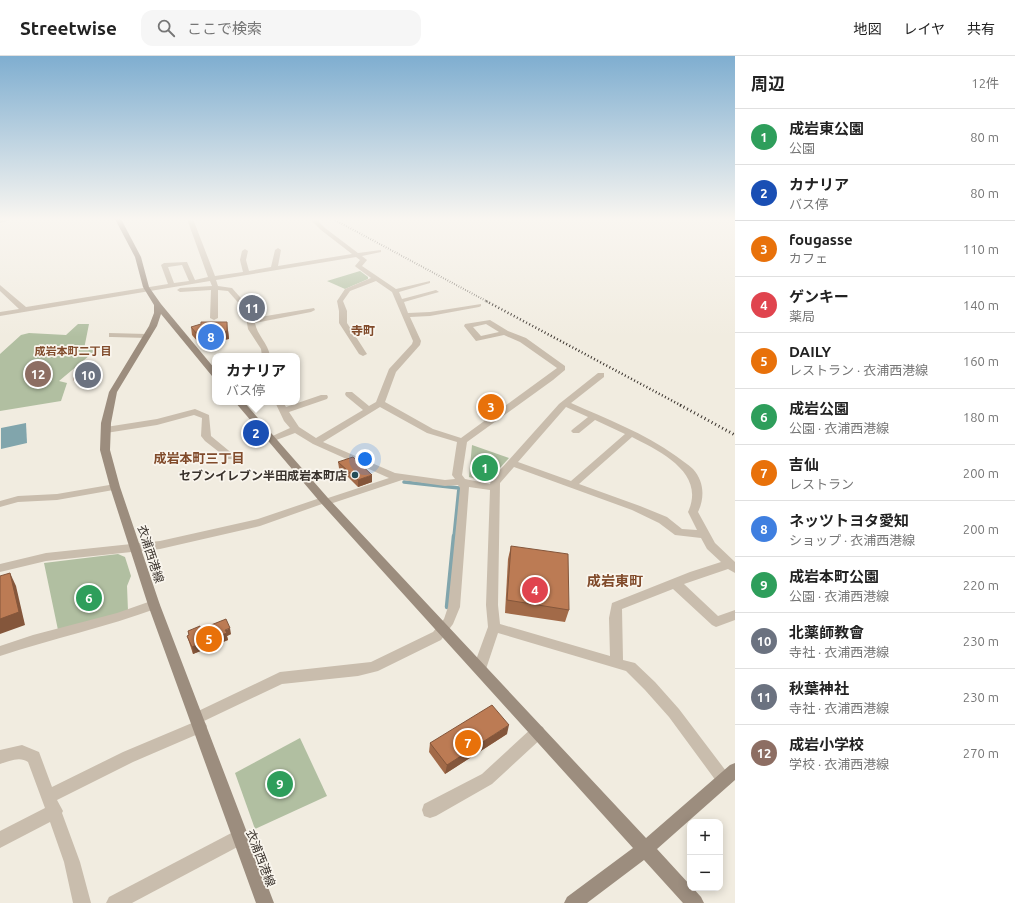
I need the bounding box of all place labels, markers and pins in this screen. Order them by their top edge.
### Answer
pin: 11 [239,293,265,323]
pin: 8 [198,322,224,352]
pin: 12 [25,359,51,389]
pin: 10 [75,360,101,390]
pin: 3 [478,392,504,422]
pin: 2 [243,418,269,448]
pin: 1 [472,453,498,483]
place label: セブンイレブン半田成岩本町店 [179,469,347,482]
marker: セブンイレブン半田成岩本町店 [350,470,360,480]
pin: 4 [522,575,548,605]
pin: 6 [76,583,102,613]
pin: 5 [196,624,222,654]
pin: 7 [455,728,481,758]
pin: 9 [267,769,293,799]

